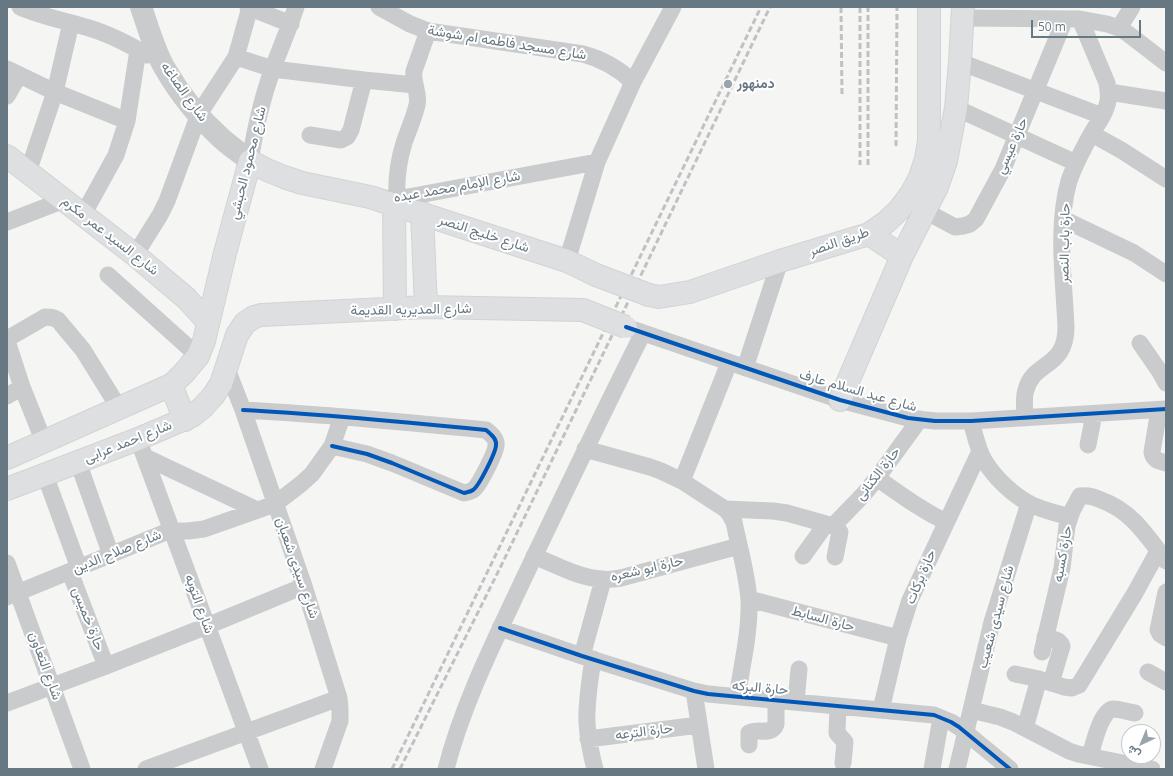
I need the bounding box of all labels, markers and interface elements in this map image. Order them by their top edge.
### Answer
scale bar [1033,12,1143,38]
text: 50 m [1038,18,1066,35]
street label: شارع مسجد فاطمه ام شوشة [426,22,588,64]
street label: شارع الصاغه [157,59,211,125]
place label: دمنهور [737,76,775,92]
marker: دمنهور [722,78,734,90]
street label: شارع محمود الحبشي [226,105,270,221]
street label: حارة عيسي [992,115,1032,177]
street label: شارع الإمام محمد عبده [392,168,522,206]
street label: شارع السيد عمر مكرم [58,193,162,279]
street label: حارة باب النصر [1056,203,1074,283]
street label: شارع خليج النصر [437,211,531,257]
street label: طريق النصر [807,224,871,260]
street label: شارع المديريه القديمة [350,301,472,319]
street label: شارع عبد السلام عارف [797,366,919,416]
street label: شارع احمد عرابى [82,417,174,467]
street label: حارة الكنانى [852,444,904,504]
street label: شارع سيدى شعبان [272,515,322,621]
street label: حارة كسبه [1050,524,1076,584]
street label: شارع صلاح الدين [70,526,164,578]
street label: حارة بركات [902,547,940,607]
street label: حارة ابو شعره [609,552,685,586]
street label: شارع سيدى شعيب [974,564,1018,670]
street label: شارع التوبه [181,572,217,636]
street label: حارة خميس [68,585,108,653]
street label: حارة السابط [790,603,856,635]
street label: شارع التعاون [25,630,65,702]
street label: حارة البركه [731,677,789,699]
street label: حارة الترعه [614,720,674,744]
north arrow [1121,724,1161,764]
text: ش [1123,742,1143,762]

